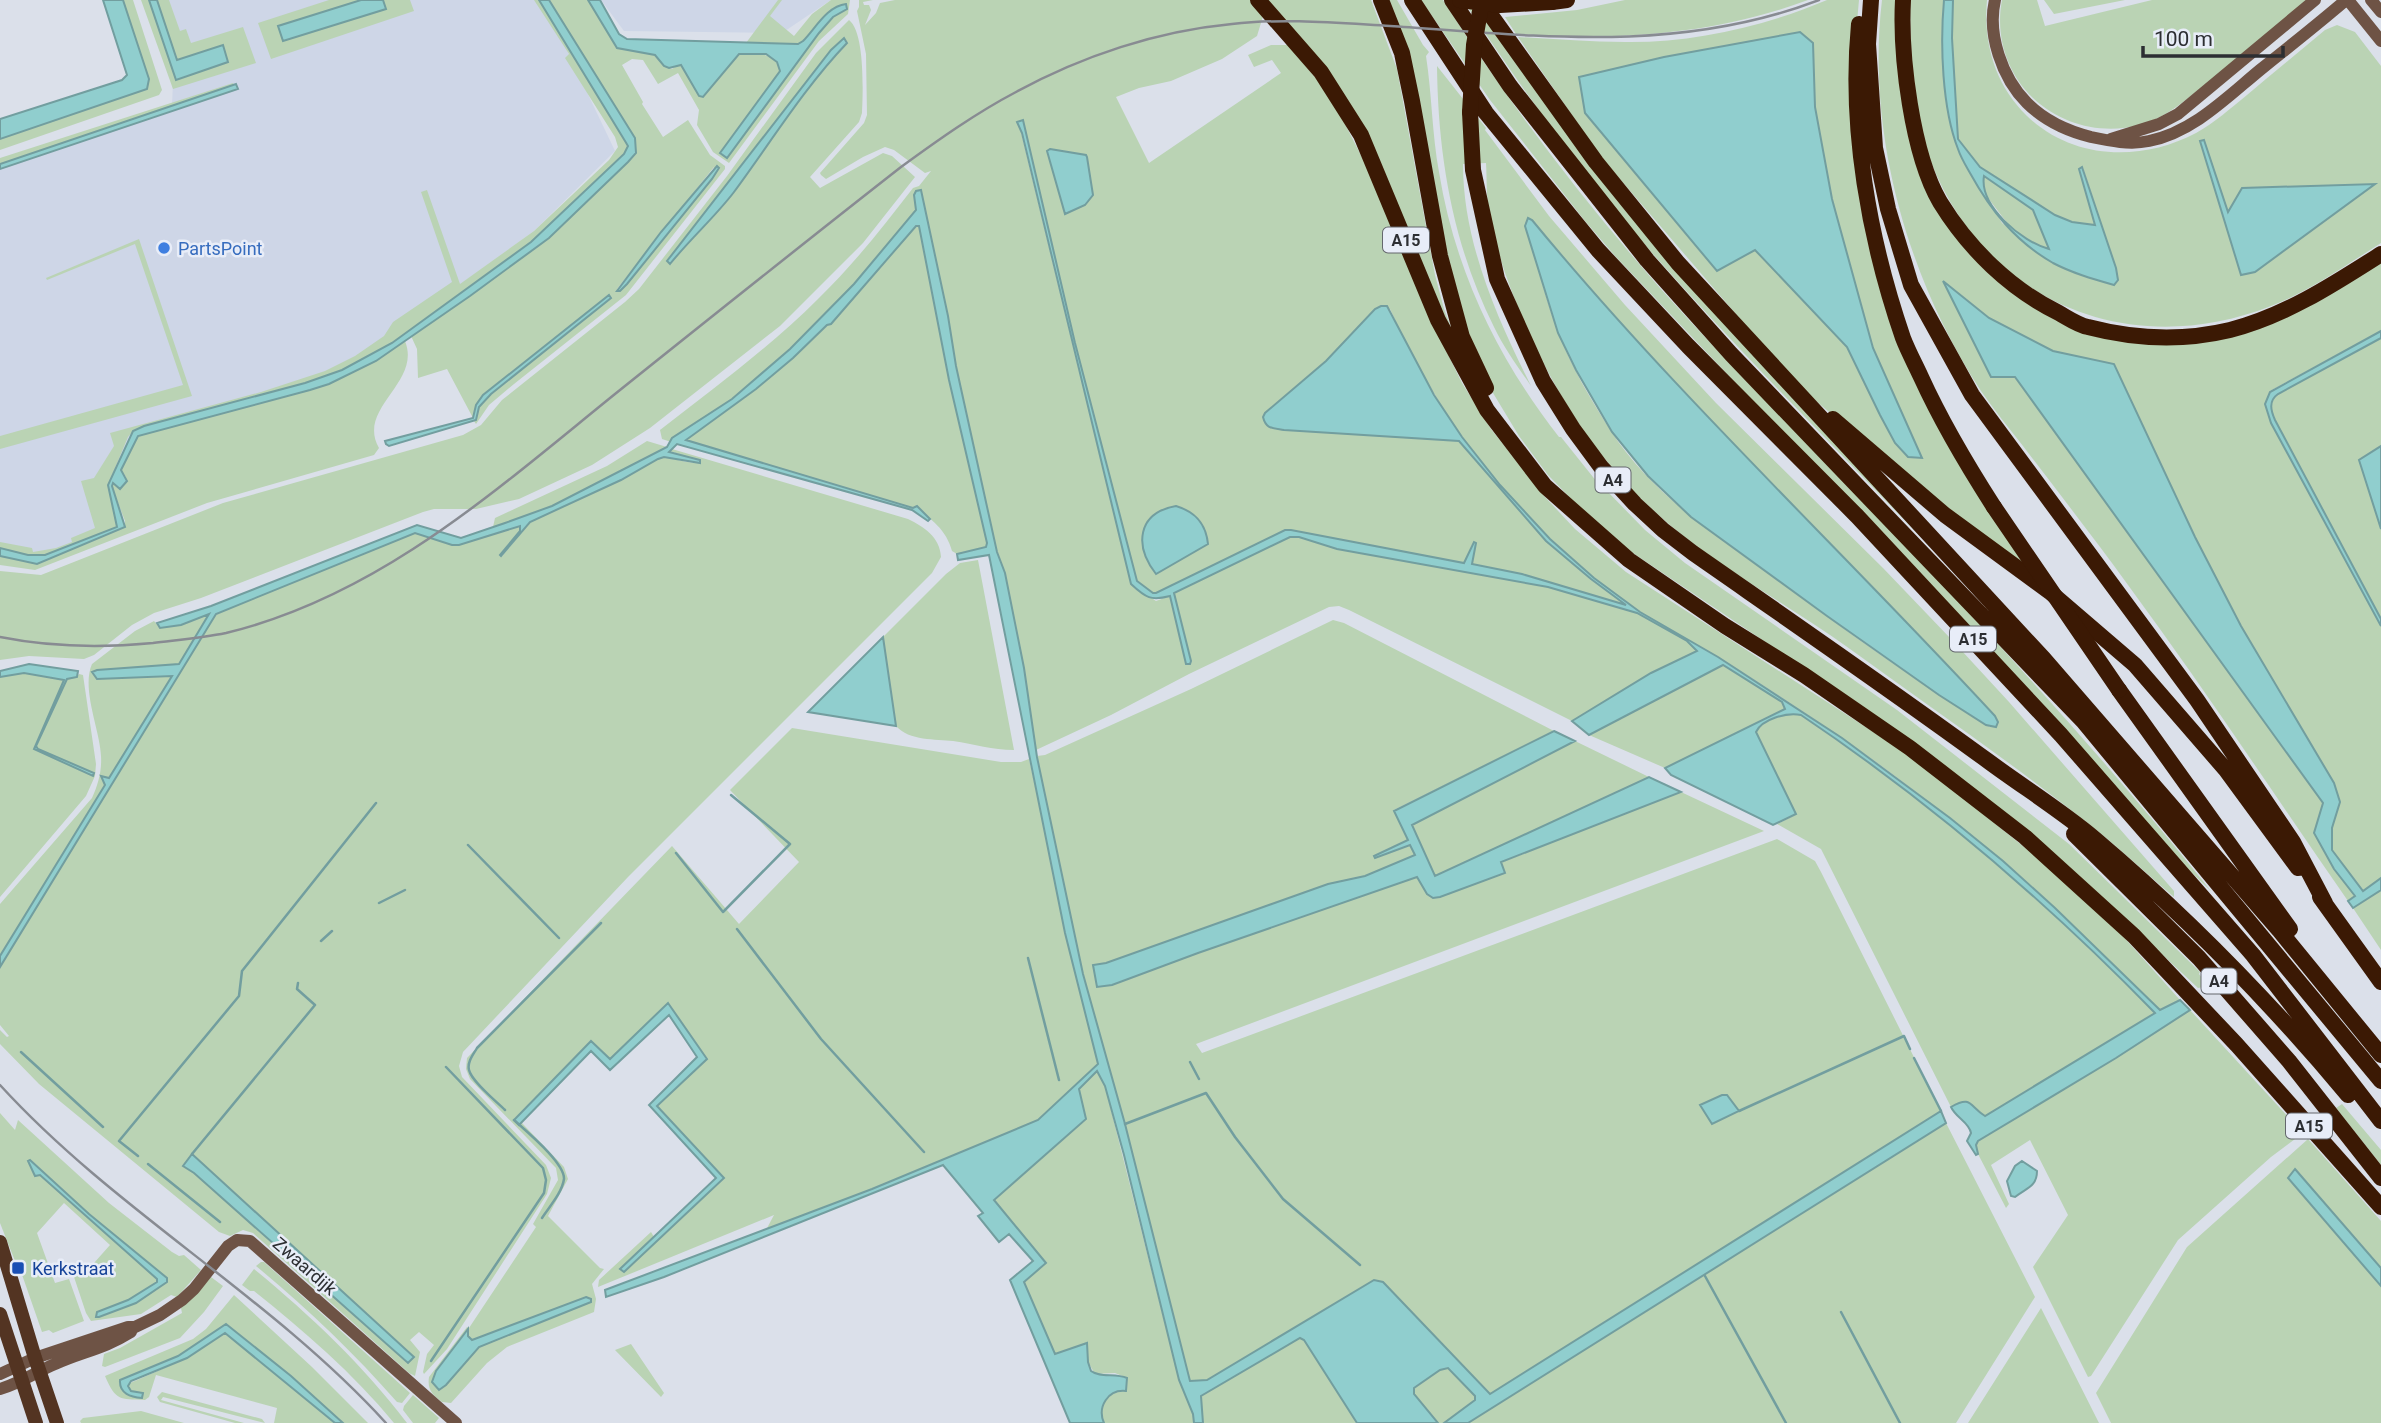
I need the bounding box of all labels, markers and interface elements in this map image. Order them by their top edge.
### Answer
scale bar [2143,14,2283,58]
text: 100 m [2154,27,2213,51]
road number: A15 [1383,228,1429,252]
place label: PartsPoint [178,238,263,259]
marker: PartsPoint [156,240,172,256]
road number: A4 [1596,467,1630,492]
road number: A15 [1950,626,1996,652]
road number: A4 [2202,968,2236,993]
road number: A15 [2286,1114,2332,1138]
street label: Zwaardijk [269,1233,342,1300]
place label: Kerkstraat [32,1258,114,1279]
marker: Kerkstraat [10,1260,26,1276]

